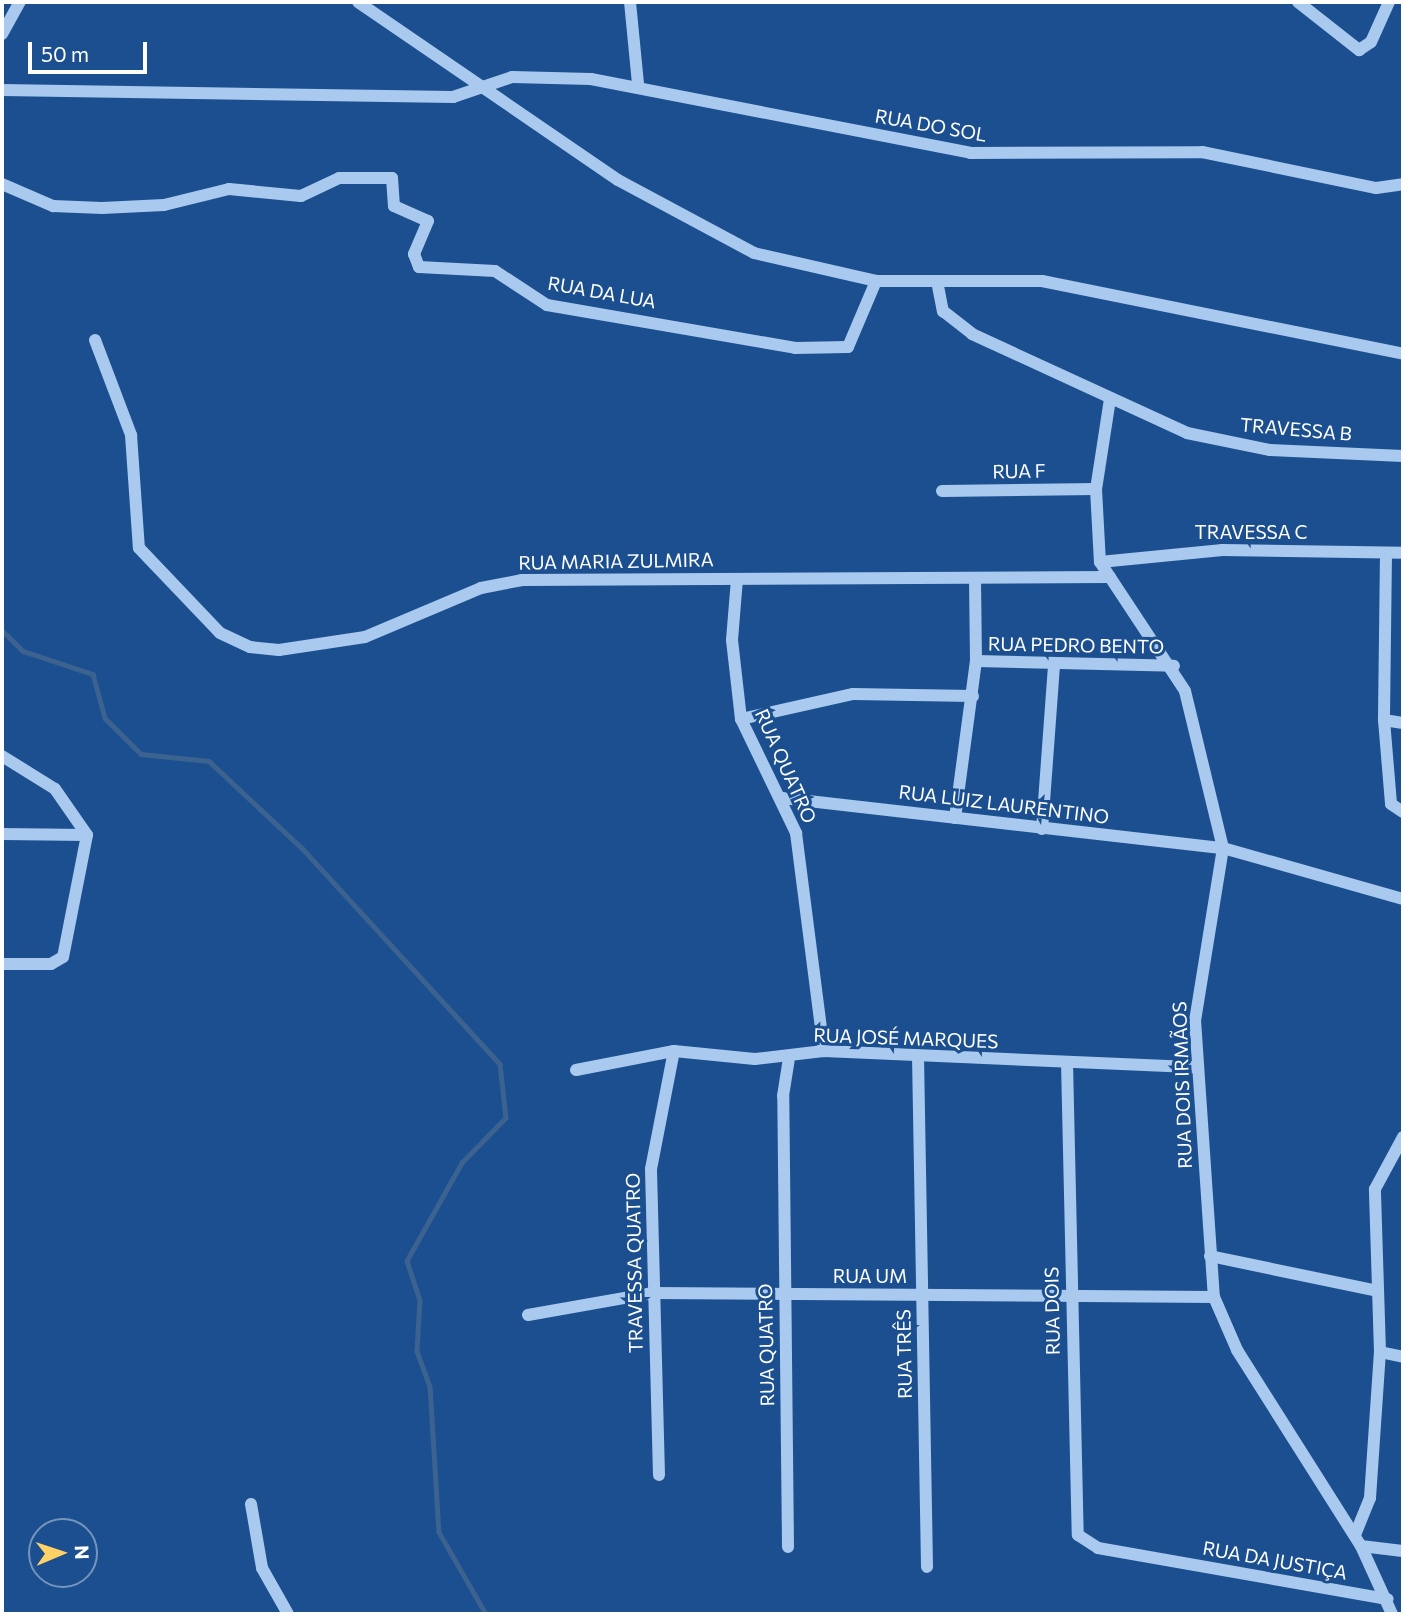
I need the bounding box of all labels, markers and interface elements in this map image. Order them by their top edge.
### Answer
scale bar [32,28,150,72]
text: 50 m [41,41,89,66]
street label: RUA DO SOL [873,104,989,146]
street label: RUA DA LUA [546,271,658,313]
street label: TRAVESSA B [1239,413,1353,445]
street label: RUA F [992,459,1046,483]
street label: TRAVESSA C [1194,521,1308,543]
street label: RUA MARIA ZULMIRA [518,548,714,574]
street label: RUA PEDRO BENTO [988,632,1164,658]
street label: RUA QUATRO [751,705,821,827]
street label: RUA LUIZ LAURENTINO [898,780,1110,828]
street label: RUA DOIS IRMÃOS [1168,1001,1196,1169]
street label: RUA JOSÉ MARQUES [813,1023,999,1053]
street label: TRAVESSA QUATRO [621,1173,647,1353]
street label: RUA UM [833,1265,907,1287]
street label: RUA DOIS [1040,1267,1064,1355]
street label: RUA QUATRO [754,1283,778,1407]
street label: RUA TRÊS [892,1309,916,1399]
north arrow [28,1518,98,1588]
street label: RUA DA JUSTIÇA [1201,1536,1349,1584]
text: N [71,1545,94,1560]

